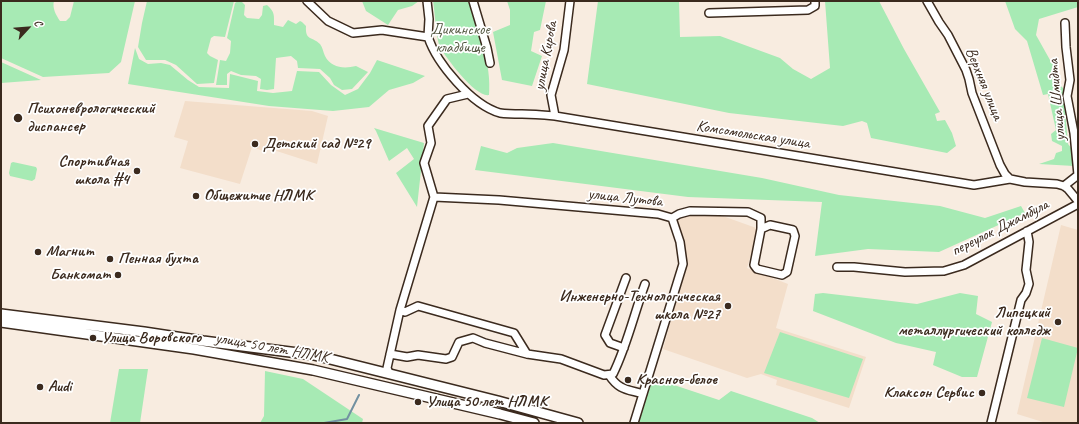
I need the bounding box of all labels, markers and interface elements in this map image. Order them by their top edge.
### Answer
north arrow [8,8,48,48]
text: С [31,17,46,28]
park label: Дикинское кладбище [430,20,490,58]
street label: улица Кирова [530,20,562,92]
street label: Верхняя улица [961,45,1007,123]
street label: улица Шмидта [1044,58,1070,142]
place label: Психоневрологический диспансер [27,99,155,137]
marker: Психоневрологический диспансер [12,112,24,124]
street label: Комсомольская улица [695,117,811,153]
place label: Детский сад №29 [263,134,370,154]
marker: Детский сад №29 [250,139,260,149]
place label: Спортивная школа #4 [59,152,129,190]
marker: Спортивная школа #4 [132,166,142,176]
street label: улица Лутова [587,185,663,211]
place label: Общежитие НЛМК [204,186,313,206]
marker: Общежитие НЛМК [191,191,201,201]
street label: переулок Джамбула [948,195,1052,261]
place label: Магнит [46,242,94,262]
marker: Магнит [33,247,43,257]
place label: Пенная бухта [118,249,198,269]
marker: Пенная бухта [105,254,115,264]
place label: Банкомат [50,265,110,285]
marker: Банкомат [113,270,123,280]
place label: Инженерно-Технологическая школа №27 [559,287,720,325]
marker: Инженерно-Технологическая школа №27 [723,301,733,311]
place label: Липецкий металлургический колледж [898,303,1050,341]
marker: Липецкий металлургический колледж [1053,317,1063,327]
place label: Улица Воровского [101,328,201,348]
street label: улица 50 лет НЛМК [214,329,330,367]
marker: Улица Воровского [88,333,98,343]
place label: Красное-белое [636,370,717,390]
marker: Красное-белое [623,375,633,385]
place label: Audi [48,377,72,397]
marker: Audi [35,382,45,392]
place label: Клаксон Сервис [884,383,974,403]
marker: Клаксон Сервис [977,388,987,398]
place label: Улица 50 лет НЛМК [426,392,547,412]
marker: Улица 50 лет НЛМК [413,397,423,407]

